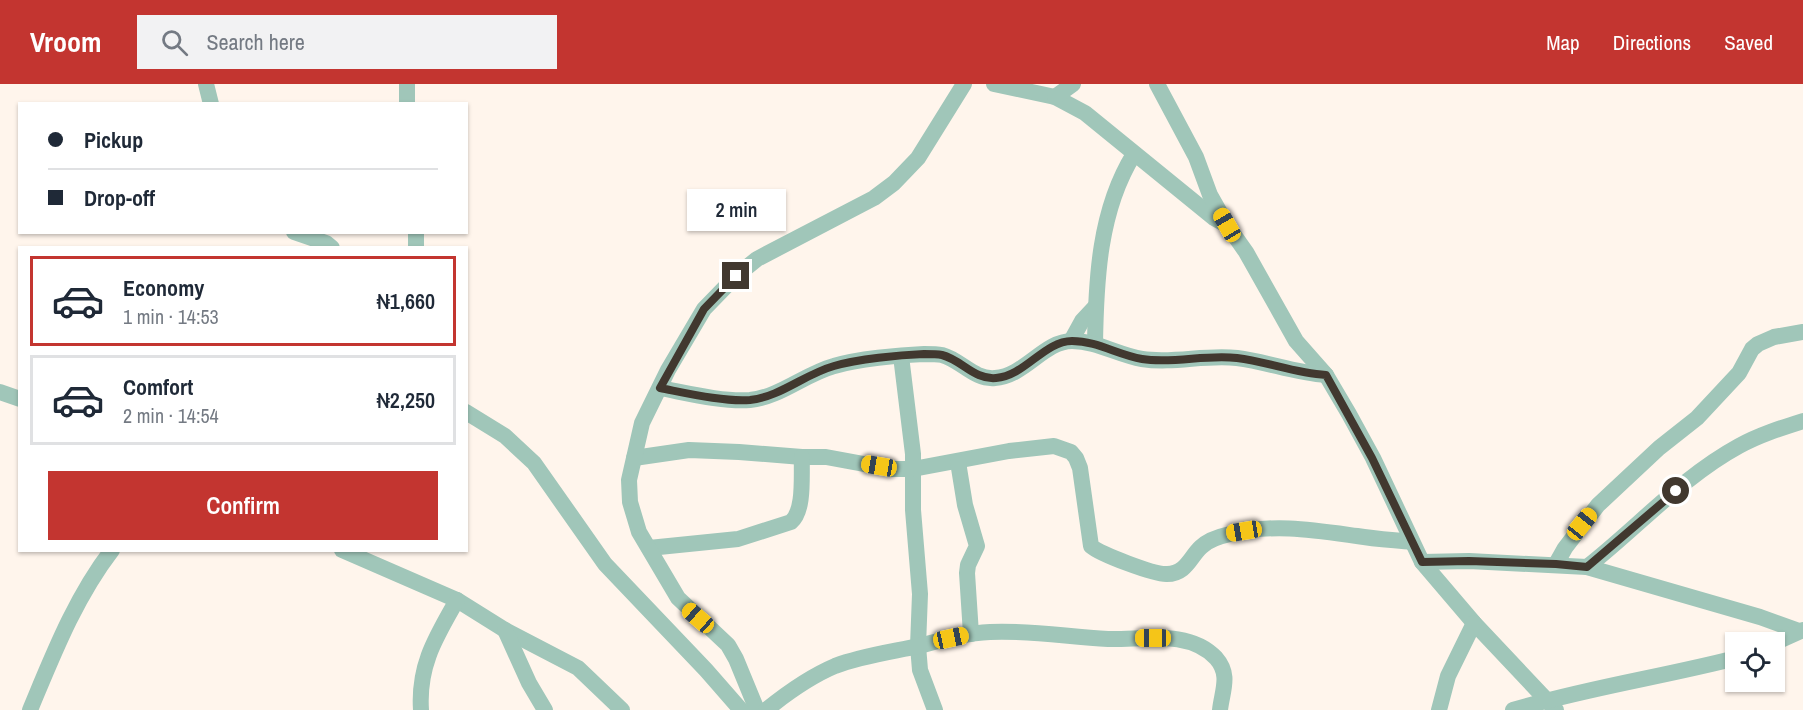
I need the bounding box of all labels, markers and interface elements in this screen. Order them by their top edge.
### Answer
search box [137,15,557,69]
text: Vroom [30,23,101,61]
icon: search [158,26,191,59]
text: Search here [206,27,305,57]
text: Map [1546,28,1580,57]
text: Directions [1613,28,1691,57]
text: Saved [1724,28,1773,57]
text: Pickup [84,125,143,155]
text: Drop-off [84,183,155,213]
callout: 2 min [686,189,786,231]
text: 2 min [715,196,758,223]
car [1210,205,1244,245]
route end [722,262,749,289]
text: Economy [123,273,204,303]
icon: car [51,274,105,328]
text: ₦1,660 [377,286,435,316]
text: 1 min · 14:53 [123,303,219,330]
text: Comfort [123,372,193,402]
icon: car [51,373,105,427]
text: ₦2,250 [377,385,435,415]
text: 2 min · 14:54 [123,402,219,429]
car [860,454,898,478]
button: Confirm [48,471,438,540]
route start [1662,477,1689,504]
car [1564,504,1600,544]
car [1225,519,1263,543]
car [679,599,717,637]
car [932,625,970,651]
car [1135,629,1171,647]
map controls [1725,632,1785,692]
button: locate [1725,632,1785,692]

